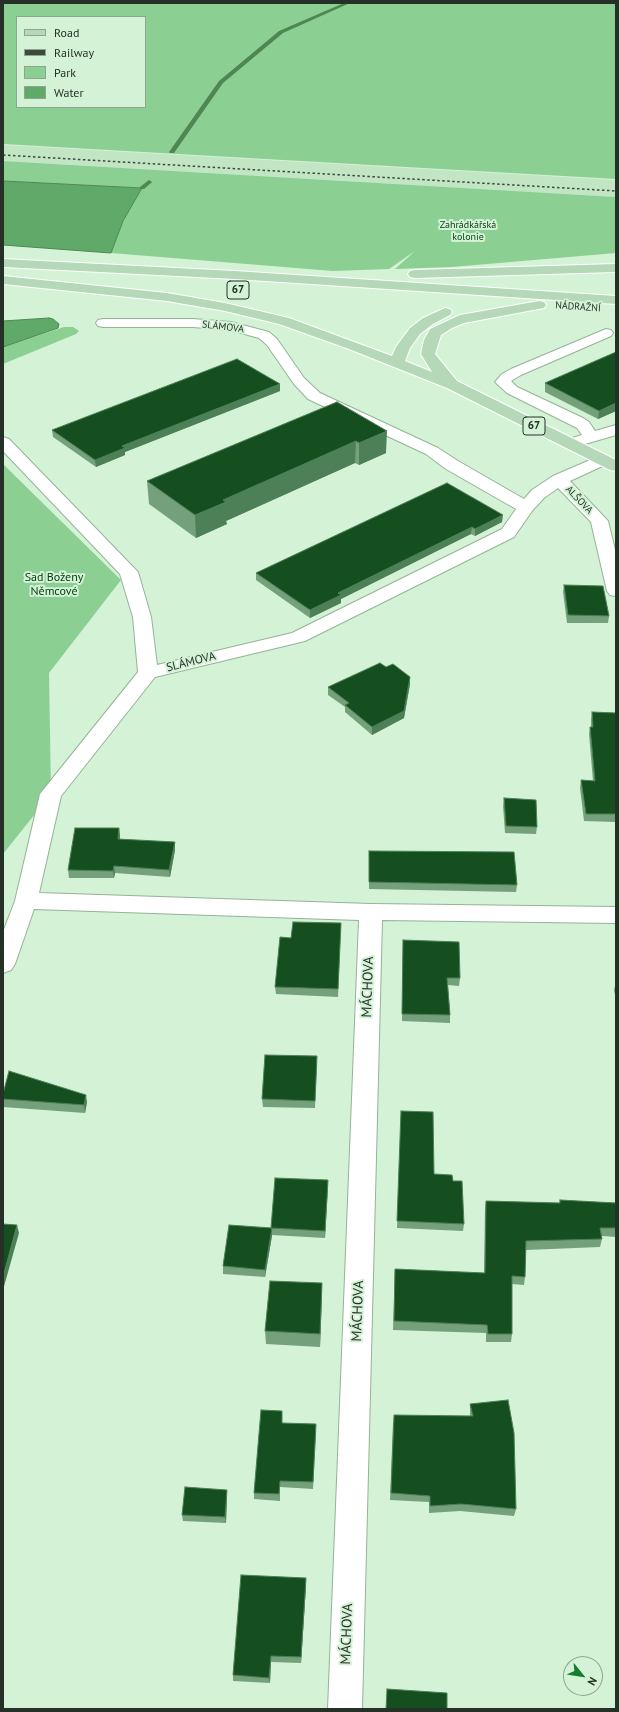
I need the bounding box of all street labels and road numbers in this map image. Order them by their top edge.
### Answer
road number: 67 [227,281,249,299]
street label: NÁDRAŽNÍ [555,299,601,315]
street label: SLÁMOVA [201,318,245,336]
road number: 67 [523,417,545,435]
street label: ALŠOVA [563,484,595,516]
street label: SLÁMOVA [165,649,217,675]
street label: MÁCHOVA [359,956,377,1018]
street label: MÁCHOVA [349,1280,367,1342]
street label: MÁCHOVA [338,1603,356,1665]

